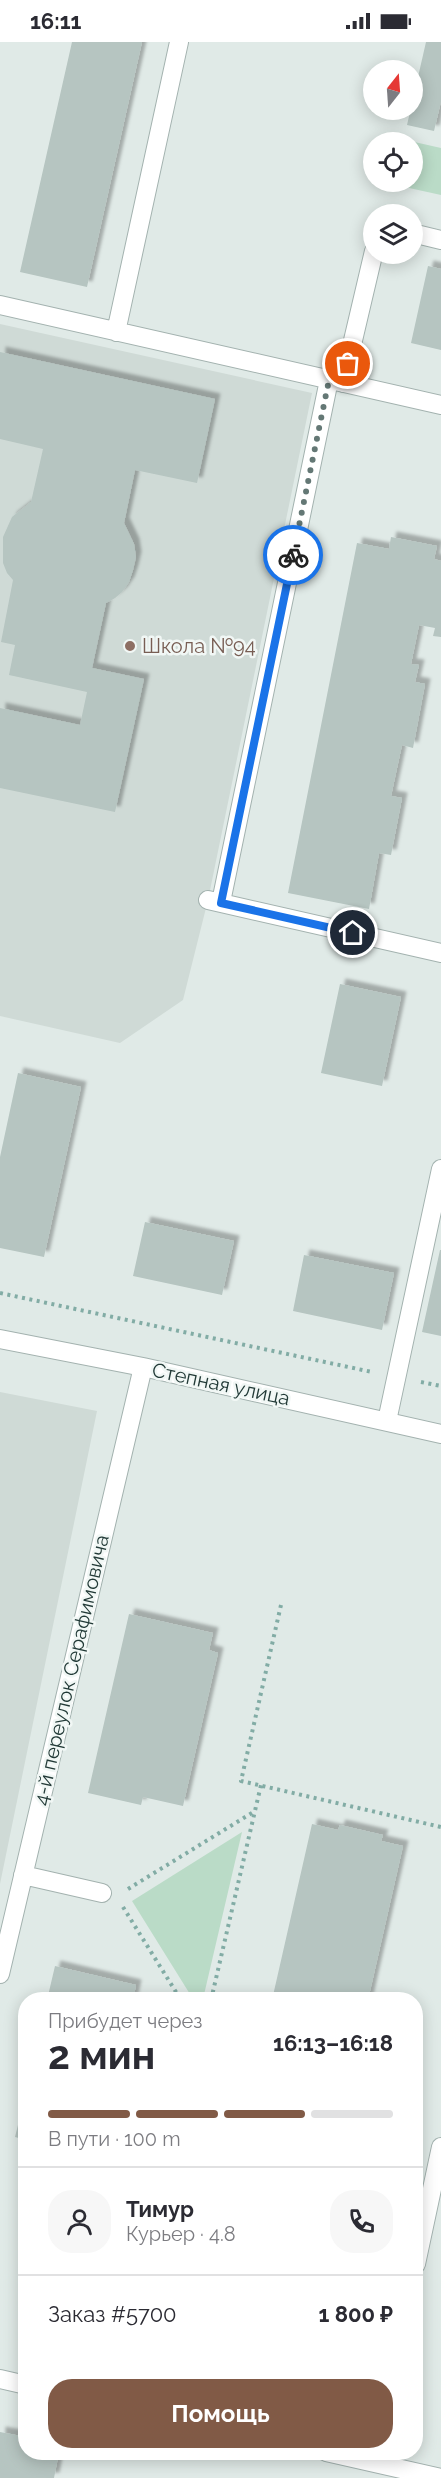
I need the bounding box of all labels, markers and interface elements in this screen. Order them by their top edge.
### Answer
text: 16:11 [30,8,81,34]
north arrow [363,60,423,120]
map controls [363,60,423,264]
button: locate [363,132,423,192]
button: layers [363,204,423,264]
pin [322,338,373,389]
icon: bag [331,347,364,380]
courier [263,525,323,585]
icon: bike [277,539,310,572]
place label: Школа №94 [142,634,256,658]
marker: Школа №94 [123,639,137,653]
pin [327,907,378,958]
icon: home [336,916,369,949]
street label: Степная улица [150,1358,292,1410]
street label: 4-й переулок Серафимовича [28,1532,114,1808]
text: Прибудет через [48,2009,202,2033]
text: 16:13–16:18 [273,2030,393,2056]
text: 2 мин [48,2032,155,2078]
text: В пути · 100 m [48,2127,181,2151]
button: person [48,2190,111,2253]
button: phone [330,2190,393,2253]
text: Тимур [126,2196,194,2222]
text: Курьер · 4.8 [126,2222,236,2246]
text: Заказ #5700 [48,2301,177,2327]
text: 1 800 ₽ [318,2301,393,2327]
button: Помощь [48,2379,393,2448]

